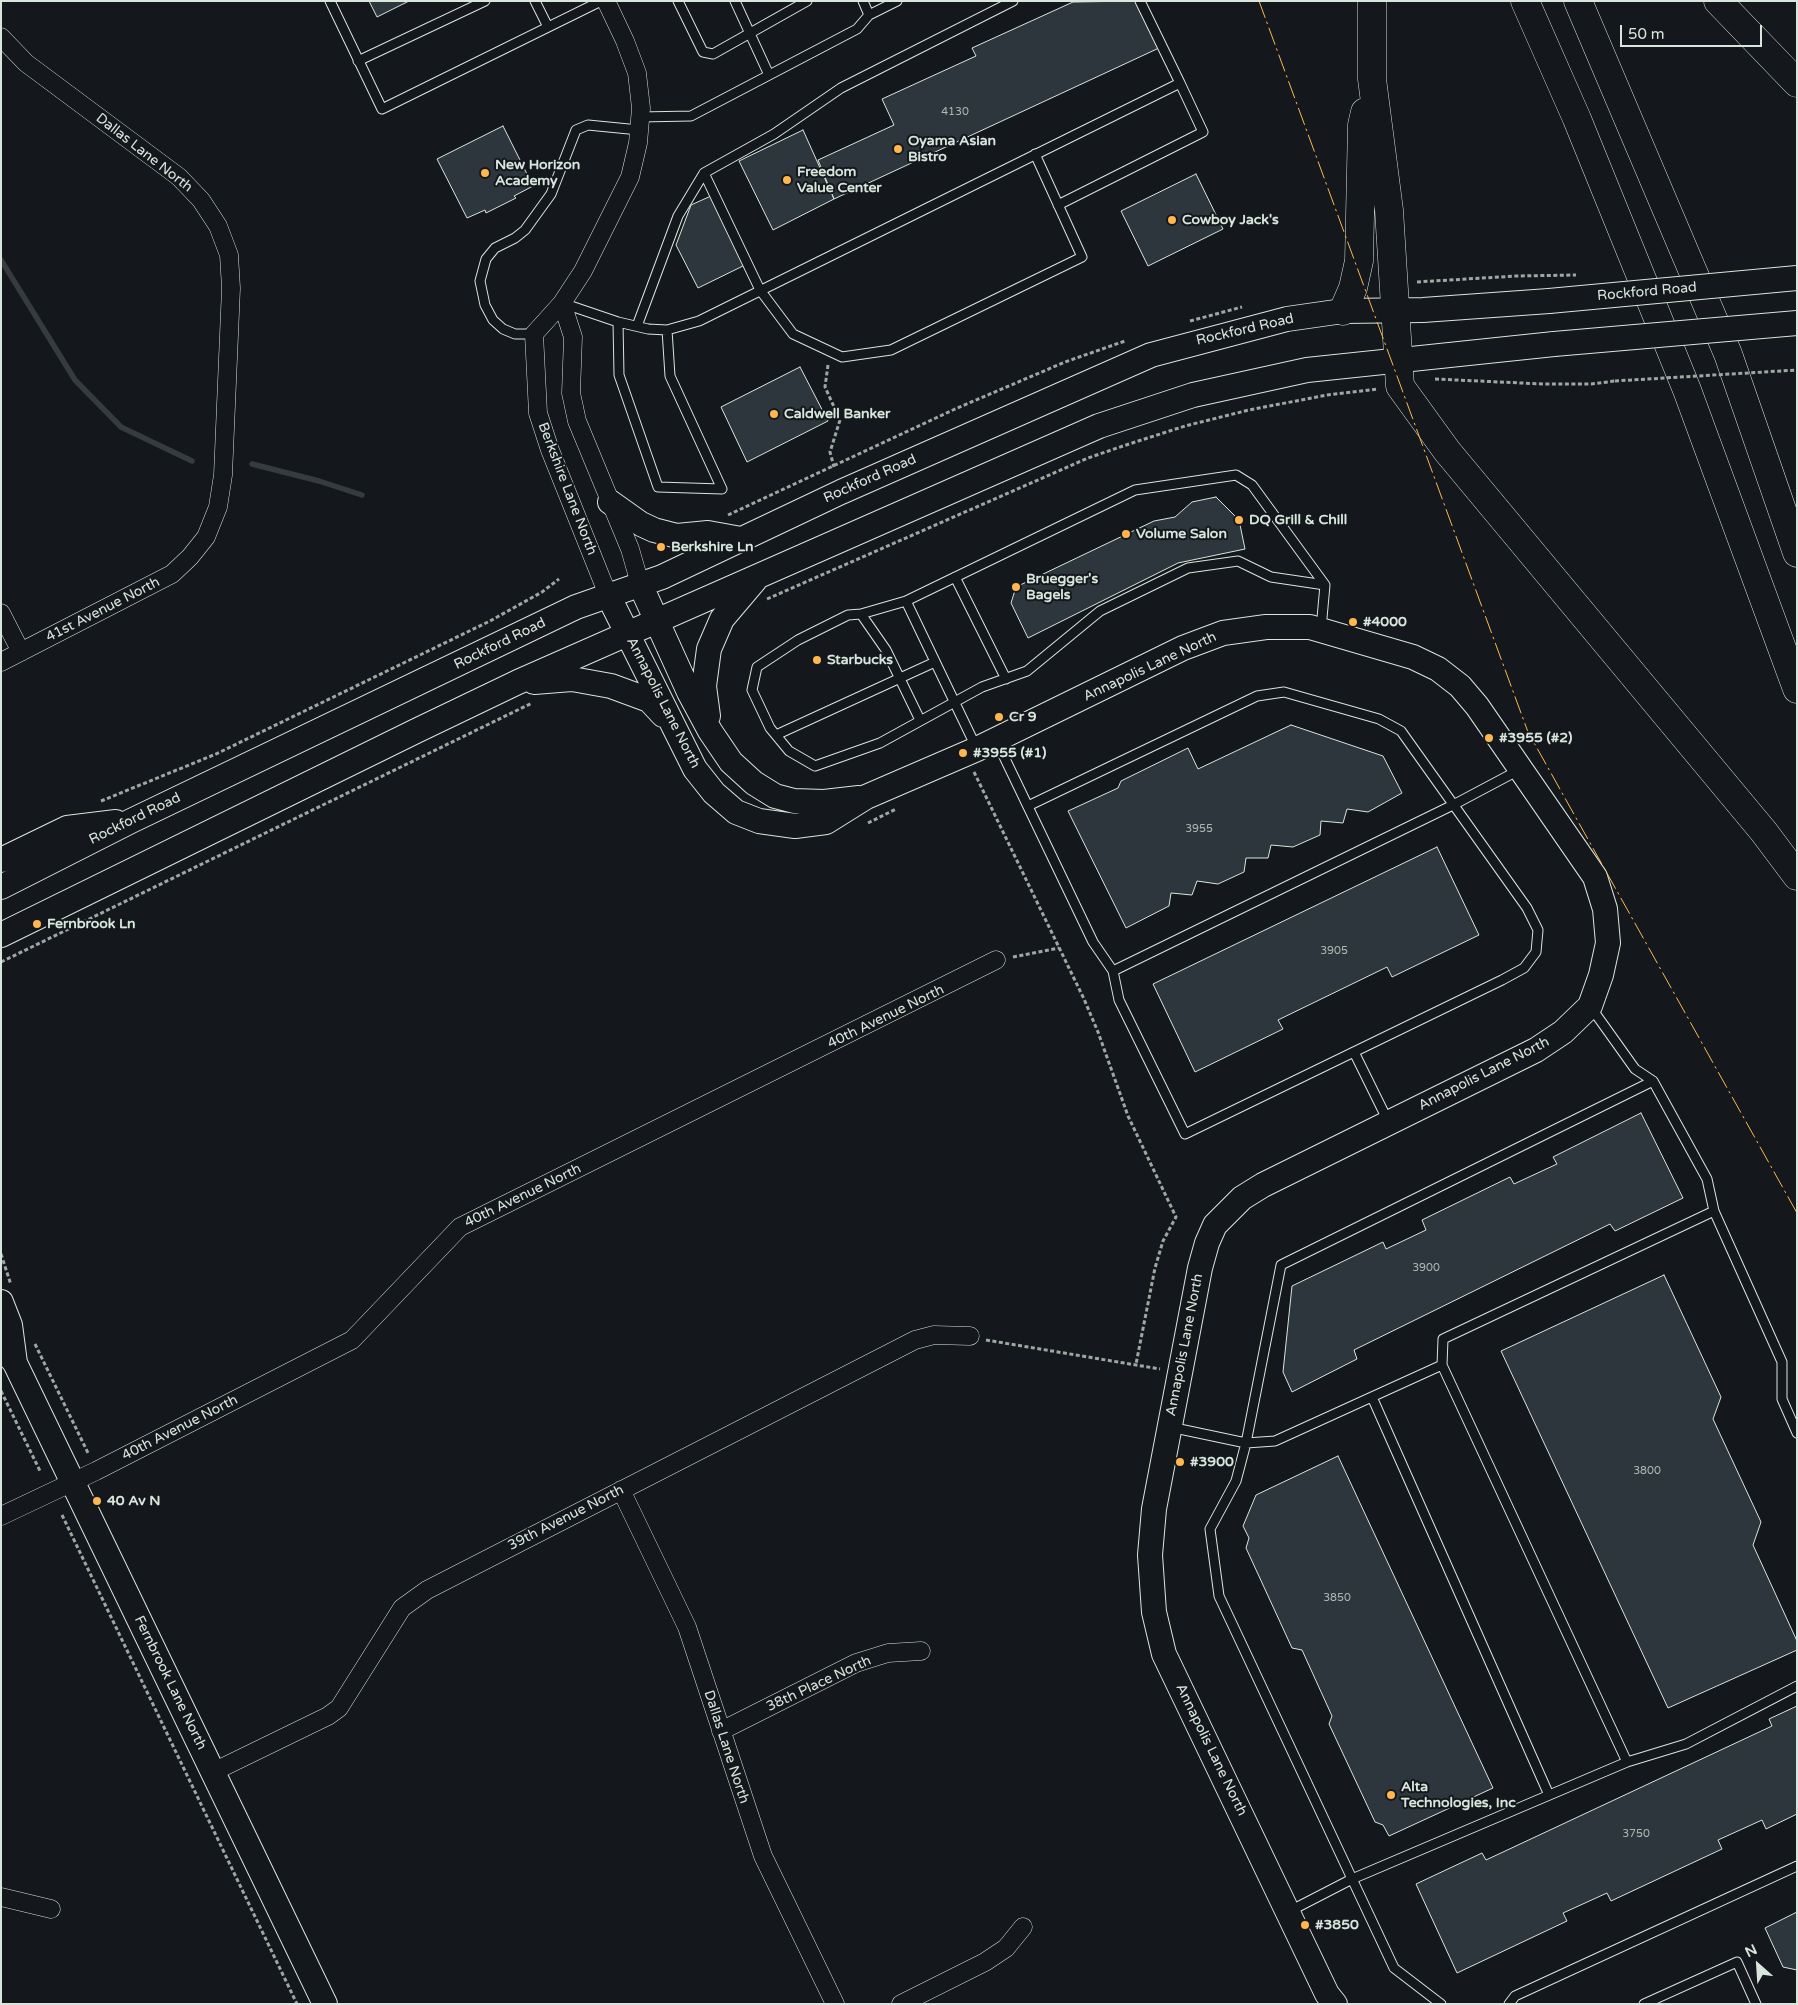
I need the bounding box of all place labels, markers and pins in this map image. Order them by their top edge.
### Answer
place label: Oyama Asian Bistro [908,133,996,166]
marker: Oyama Asian Bistro [892,143,904,155]
place label: New Horizon Academy [495,157,580,190]
place label: Freedom Value Center [797,164,882,196]
marker: New Horizon Academy [479,167,491,179]
marker: Freedom Value Center [781,174,793,186]
place label: Cowboy Jack's [1182,212,1279,228]
marker: Cowboy Jack's [1166,214,1178,226]
place label: Caldwell Banker [784,406,890,422]
marker: Caldwell Banker [768,408,780,420]
place label: DQ Grill & Chill [1249,512,1347,528]
marker: DQ Grill & Chill [1233,514,1245,526]
place label: Volume Salon [1136,526,1227,542]
marker: Volume Salon [1120,528,1132,540]
place label: Berkshire Ln [671,539,754,555]
marker: Berkshire Ln [655,541,667,553]
place label: Bruegger's Bagels [1026,571,1098,604]
marker: Bruegger's Bagels [1010,581,1022,593]
place label: #4000 [1363,614,1407,630]
marker: #4000 [1347,616,1359,628]
place label: Starbucks [827,652,893,668]
marker: Starbucks [811,654,823,666]
place label: Cr 9 [1009,709,1036,725]
marker: Cr 9 [993,711,1005,723]
place label: #3955 (#2) [1499,730,1572,746]
marker: #3955 (#2) [1483,732,1495,744]
place label: #3955 (#1) [973,745,1046,761]
marker: #3955 (#1) [957,747,969,759]
place label: Fernbrook Ln [47,916,136,932]
marker: Fernbrook Ln [31,918,43,930]
place label: #3900 [1190,1454,1234,1470]
marker: #3900 [1174,1456,1186,1468]
place label: 40 Av N [107,1493,160,1509]
marker: 40 Av N [91,1495,103,1507]
place label: Alta Technologies, Inc [1401,1779,1516,1811]
marker: Alta Technologies, Inc [1385,1789,1397,1801]
place label: #3850 [1315,1917,1359,1933]
marker: #3850 [1299,1919,1311,1931]

